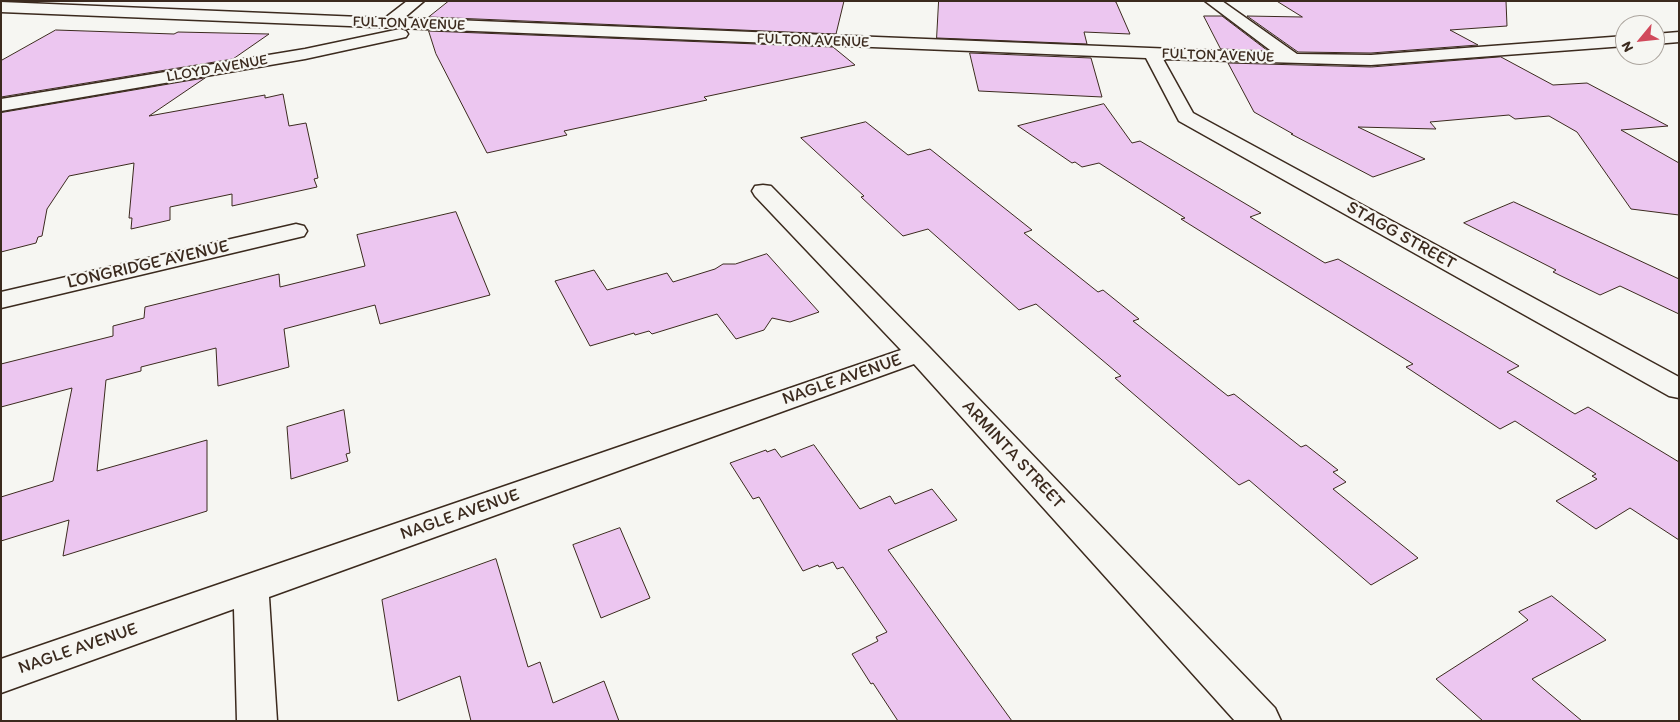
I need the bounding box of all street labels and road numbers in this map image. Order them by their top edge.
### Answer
street label: FULTON AVENUE [352,13,466,35]
street label: FULTON AVENUE [756,30,870,52]
street label: FULTON AVENUE [1161,45,1275,67]
street label: LLOYD AVENUE [165,51,269,87]
street label: STAGG STREET [1342,197,1460,275]
street label: LONGRIDGE AVENUE [65,236,231,294]
street label: NAGLE AVENUE [779,349,905,411]
street label: ARMINTA STREET [957,396,1069,514]
street label: NAGLE AVENUE [397,484,523,546]
street label: NAGLE AVENUE [15,618,141,680]

